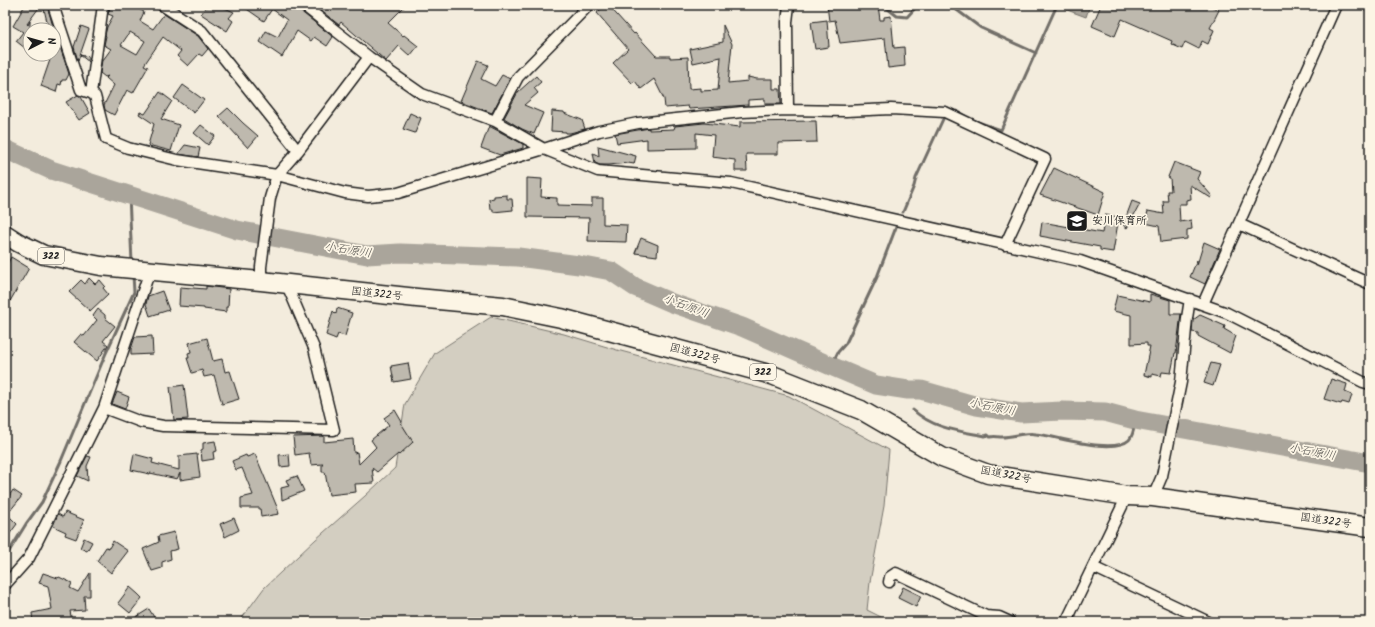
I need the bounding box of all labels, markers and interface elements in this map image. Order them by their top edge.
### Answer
north arrow [22,22,62,62]
text: N [42,37,60,46]
school or university icon: 安川保育所 [1064,208,1090,234]
place label: 安川保育所 [1092,212,1147,230]
water label: 小石原川 [323,237,373,263]
road number: 322 [38,248,64,264]
street label: 国道322号 [350,282,404,306]
water label: 小石原川 [660,289,712,323]
street label: 国道322号 [668,339,722,369]
road number: 322 [750,364,776,380]
water label: 小石原川 [967,393,1017,421]
water label: 小石原川 [1287,438,1337,466]
street label: 国道322号 [979,461,1033,489]
street label: 国道322号 [1299,508,1353,534]

